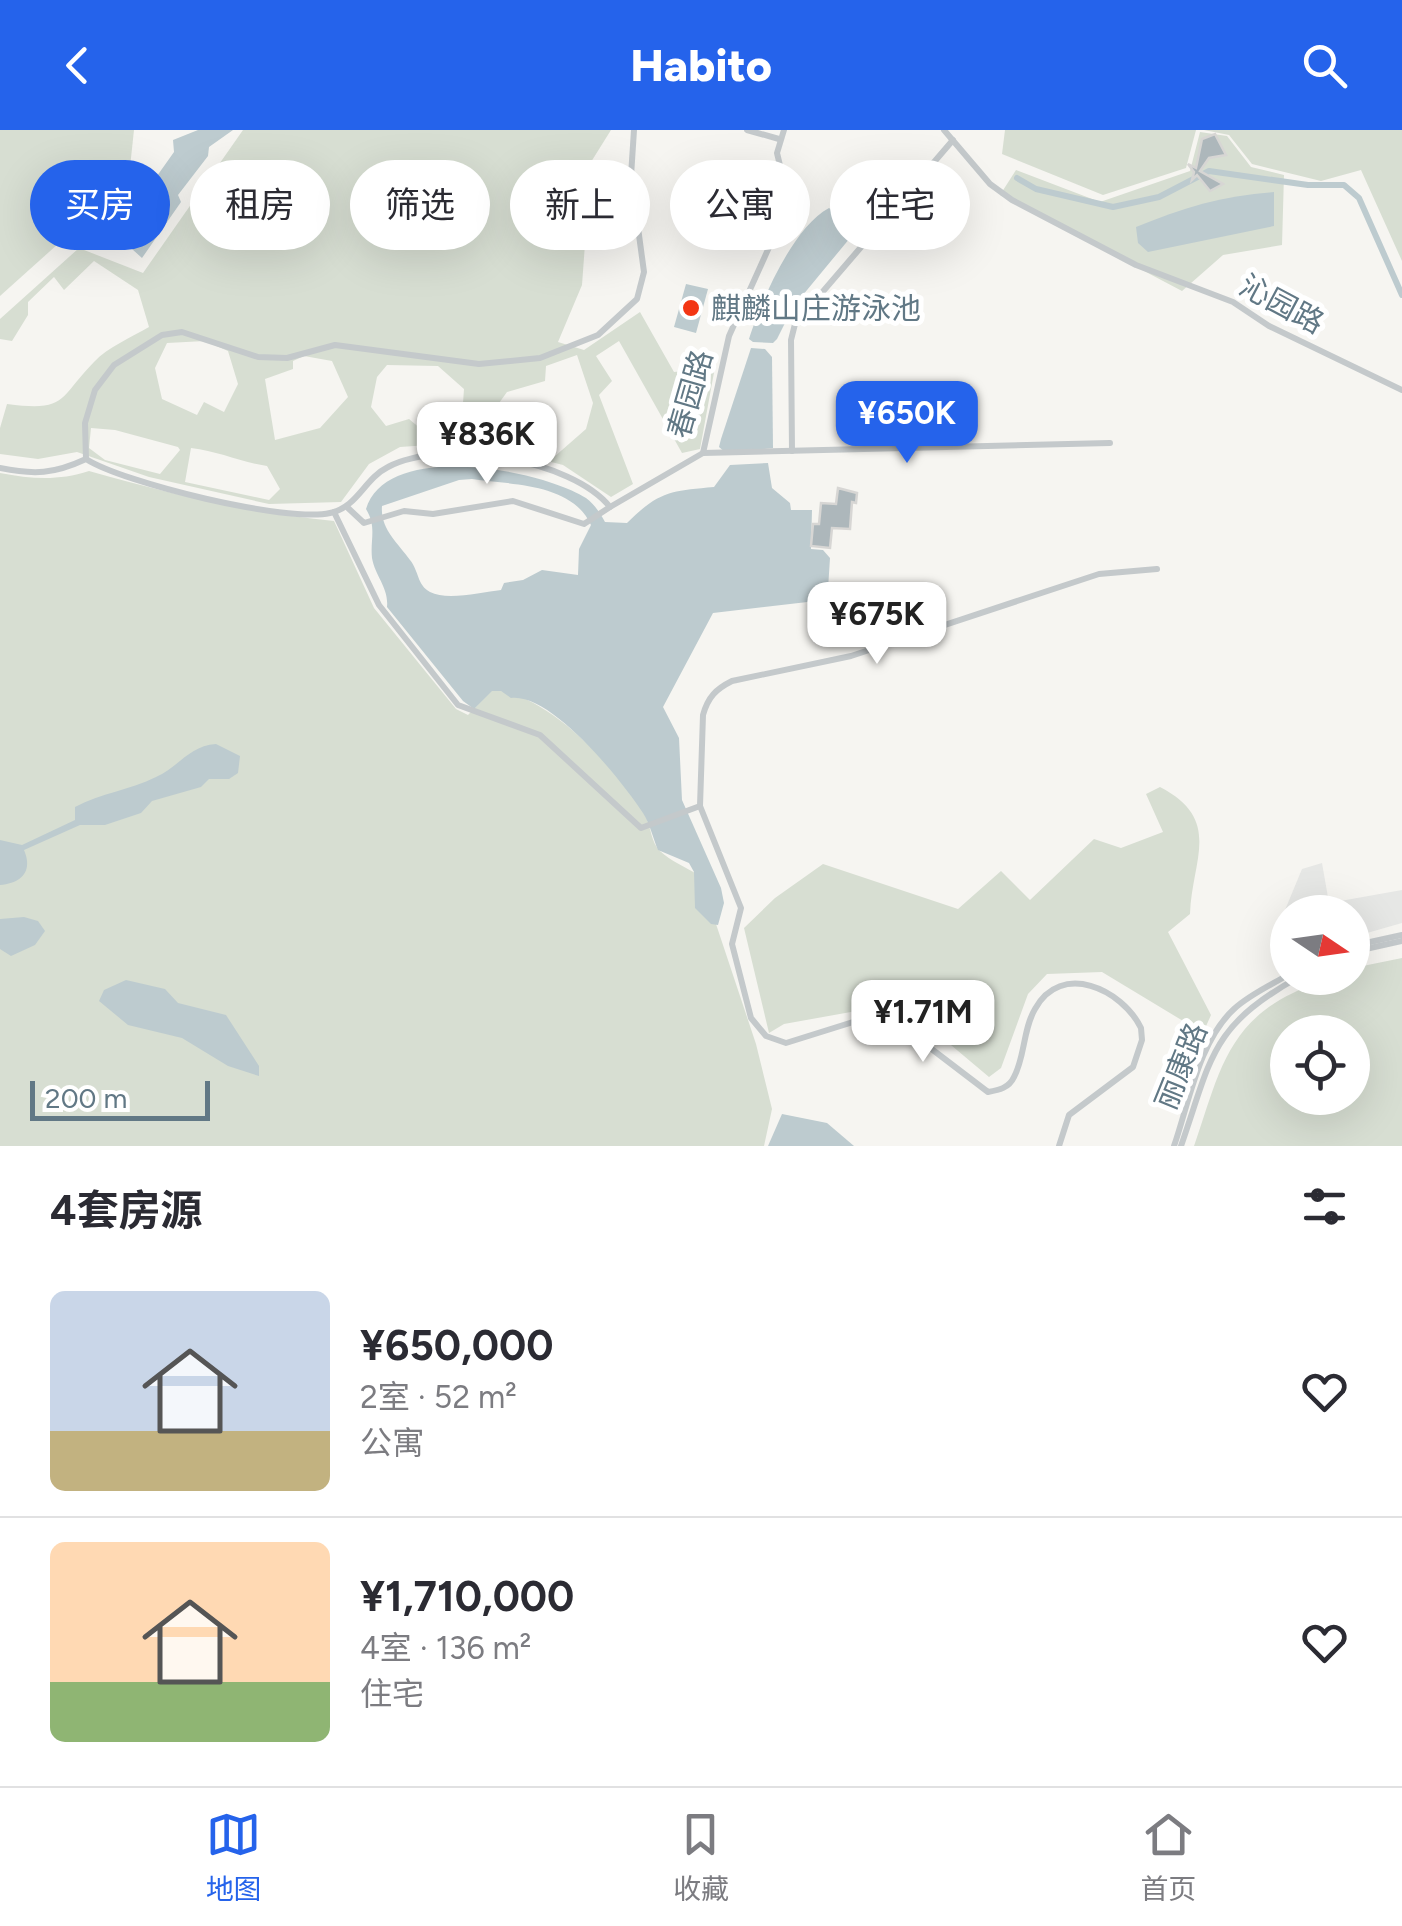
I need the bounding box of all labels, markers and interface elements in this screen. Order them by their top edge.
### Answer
icon: back [50,38,105,93]
text: Habito [630,38,772,92]
icon: search [1297,38,1352,93]
chip: 买房 [30,160,170,250]
chip: 租房 [190,160,330,250]
chip: 筛选 [350,160,490,250]
chip: 新上 [510,160,650,250]
chip: 公寓 [670,160,810,250]
chip: 住宅 [830,160,970,250]
street label: 沁园路 [1234,267,1330,341]
place label: 麒麟山庄游泳池 [711,290,921,327]
marker: 麒麟山庄游泳池 [680,297,702,319]
street label: 春园路 [660,346,720,442]
pin: ¥650K [837,381,977,466]
text: ¥650K [858,394,956,432]
pin: ¥836K [417,402,557,487]
text: ¥836K [439,415,535,453]
pin: ¥675K [807,582,947,667]
text: ¥675K [829,595,925,633]
north arrow [1270,895,1370,995]
map controls [1270,895,1370,1115]
pin: ¥1.71M [842,980,1004,1065]
text: ¥1.71M [873,993,973,1031]
button: locate [1270,1015,1370,1115]
street label: 丽康路 [1147,1017,1215,1115]
scale bar [30,1076,210,1120]
text: 200 m [45,1081,127,1115]
icon: filters [1297,1179,1352,1234]
text: 4套房源 [50,1185,203,1236]
text: ¥650,000 [360,1320,553,1371]
icon: home [130,1331,250,1451]
icon: heart [1297,1364,1352,1419]
text: 2室 · 52 m² [360,1378,517,1416]
text: 公寓 [360,1424,424,1462]
text: ¥1,710,000 [360,1571,574,1622]
icon: home [130,1582,250,1702]
icon: heart [1297,1615,1352,1670]
text: 4室 · 136 m² [360,1629,531,1667]
text: 住宅 [360,1675,424,1713]
tab: 地图 [206,1807,262,1907]
tab: 收藏 [673,1807,729,1907]
tab: 首页 [1140,1807,1196,1907]

